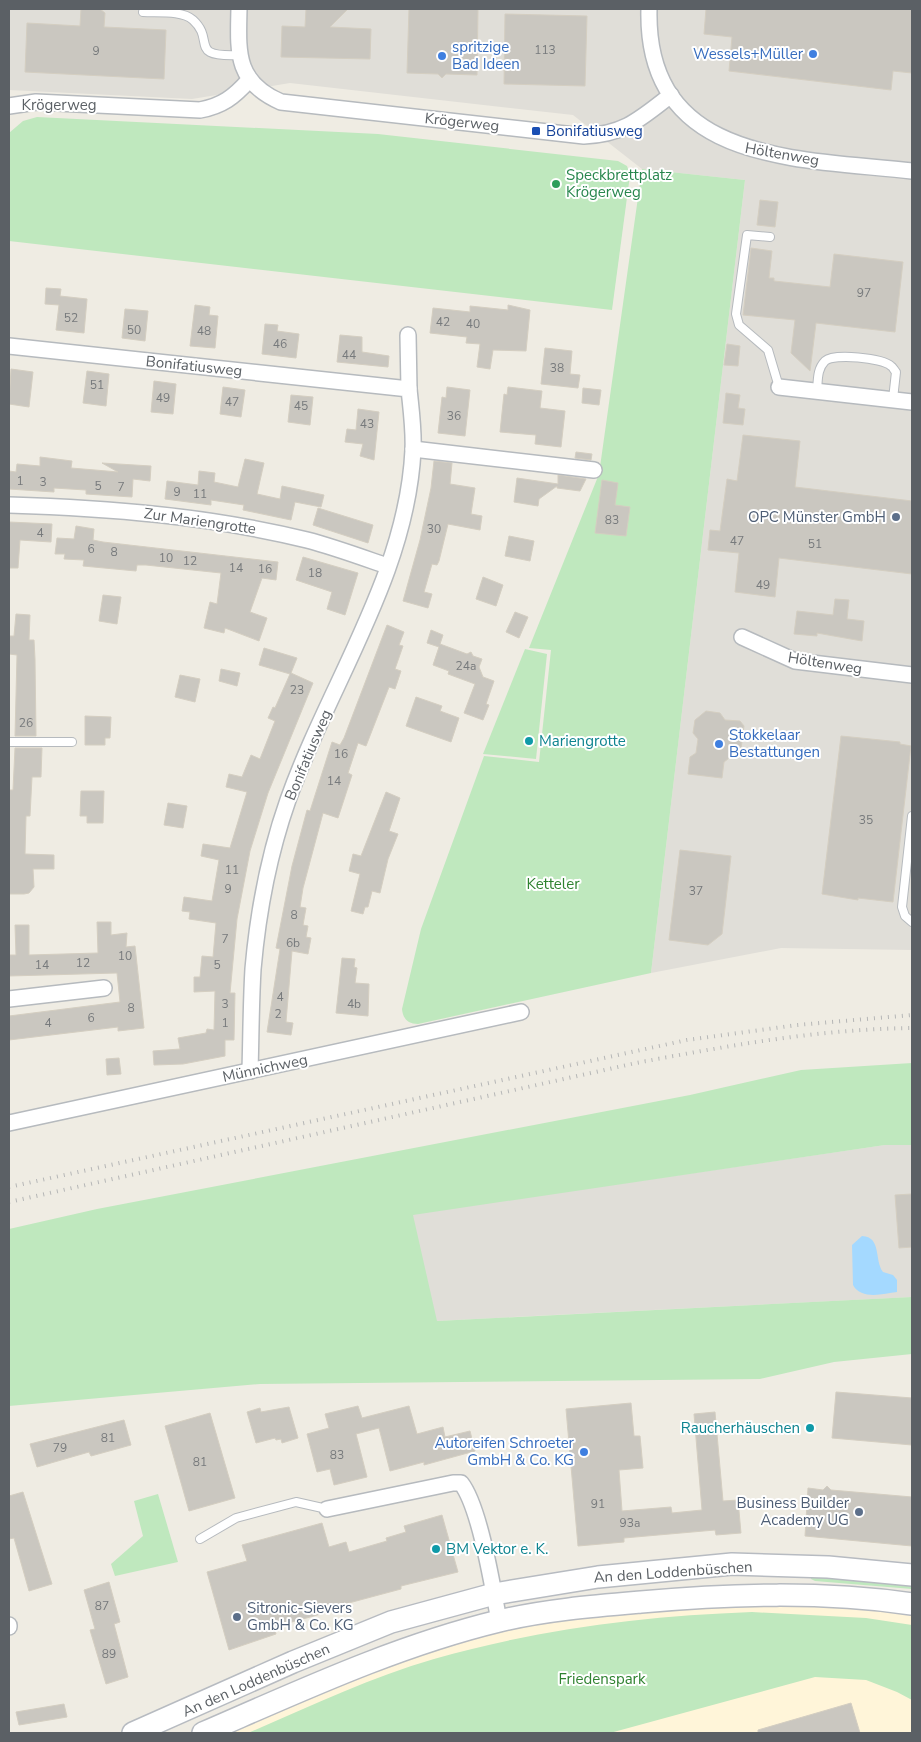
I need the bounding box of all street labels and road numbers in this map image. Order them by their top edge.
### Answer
street label: Krögerweg [22,95,96,115]
street label: Krögerweg [424,108,500,136]
street label: Höltenweg [743,138,821,170]
street label: Bonifatiusweg [145,351,243,381]
street label: Zur Mariengrotte [143,503,257,539]
street label: Höltenweg [786,647,864,679]
street label: Bonifatiusweg [280,707,336,803]
street label: Münnichweg [221,1049,309,1087]
street label: An den Loddenbüschen [593,1556,753,1588]
street label: An den Loddenbüschen [179,1638,333,1722]

